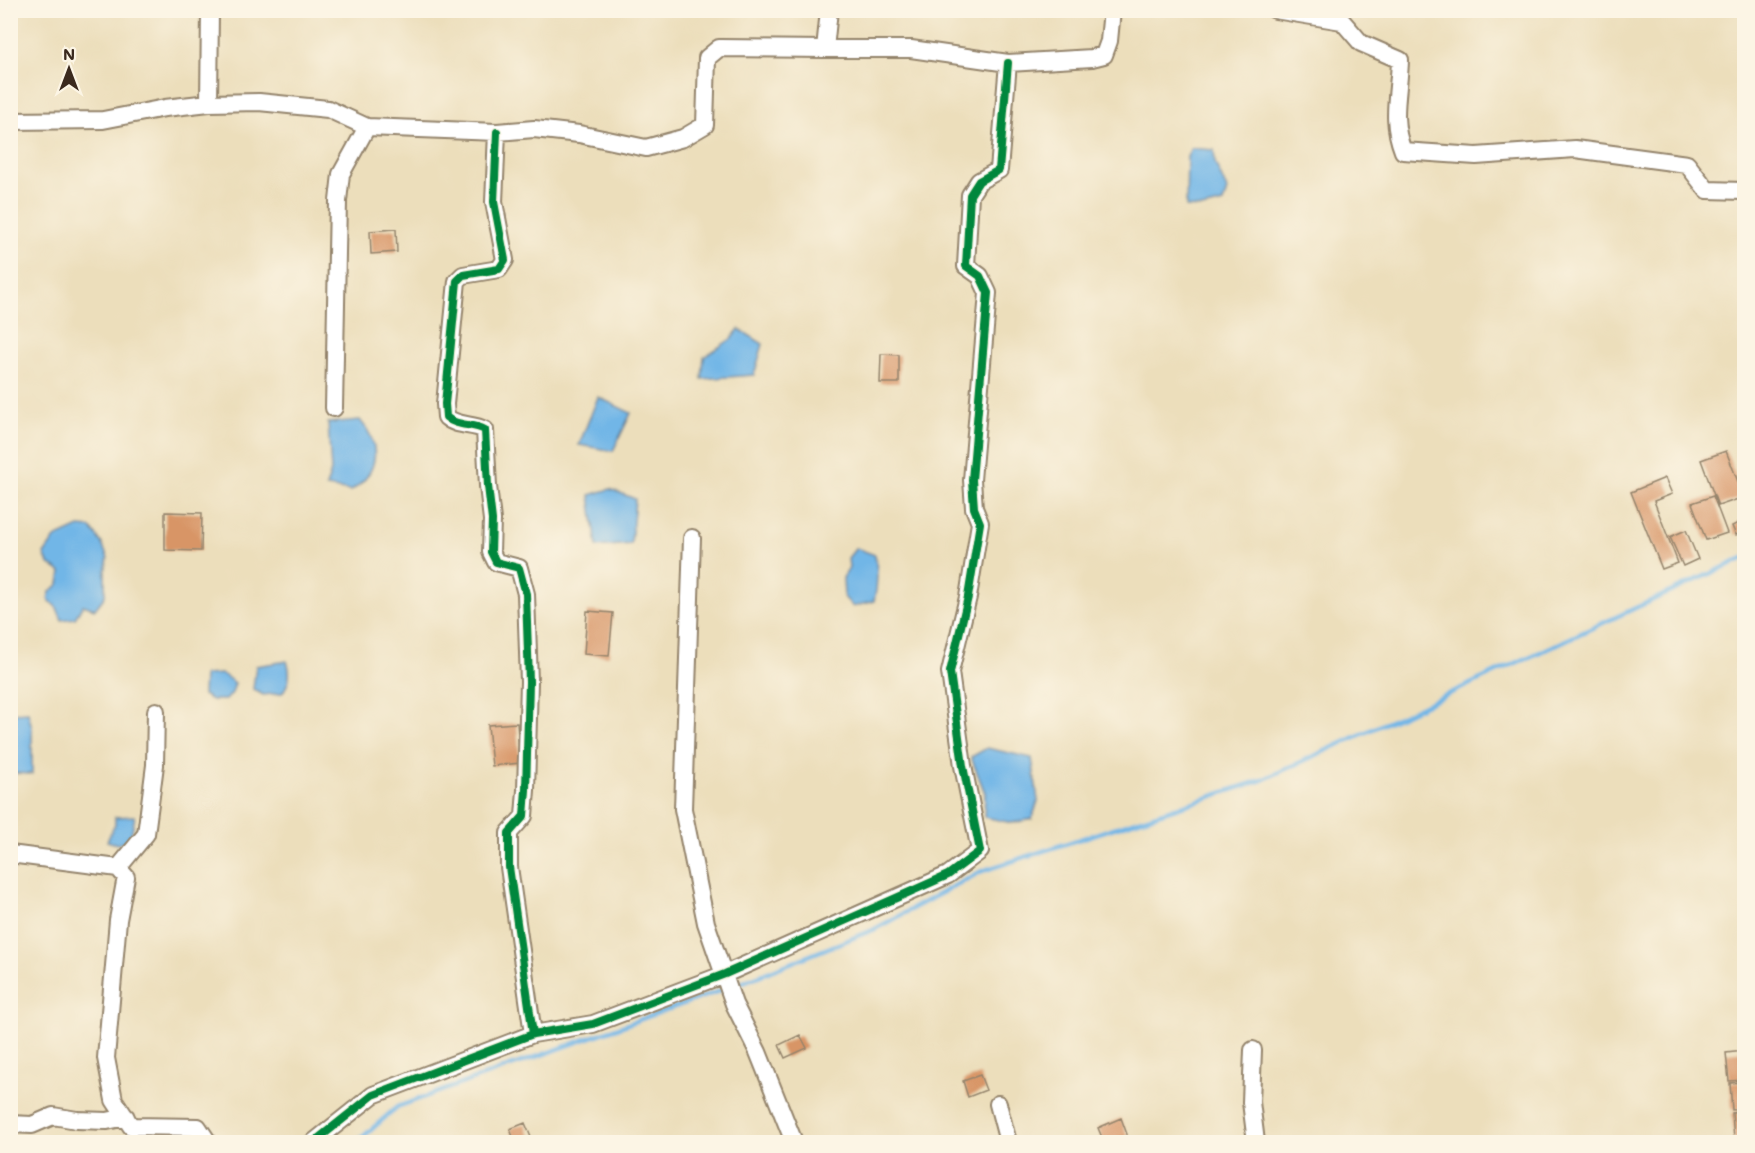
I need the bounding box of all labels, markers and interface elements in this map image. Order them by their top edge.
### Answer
north arrow [39,39,99,99]
text: N [63,43,75,64]

